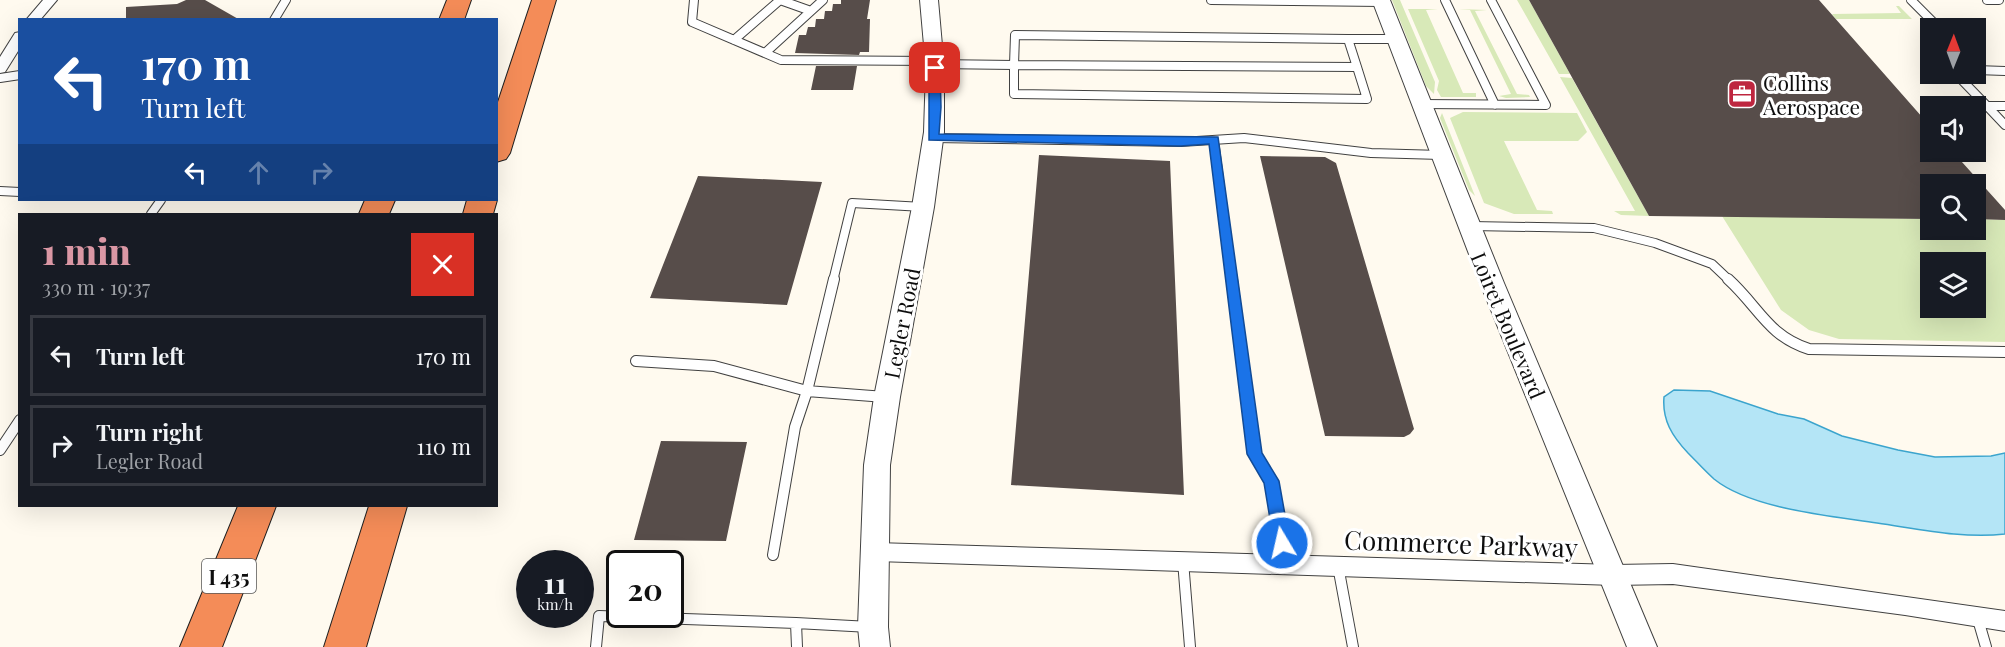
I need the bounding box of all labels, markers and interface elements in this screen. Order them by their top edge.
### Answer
north arrow [1920,18,1986,84]
map controls [1920,18,1986,318]
text: 170 m [141,35,251,91]
icon: left [42,42,120,120]
pin [909,42,960,93]
icon: arrive [918,51,951,84]
place label: Collins Aerospace [1762,68,1860,120]
office icon: Collins Aerospace [1726,78,1758,110]
text: Turn left [141,89,245,125]
button: sound [1920,96,1986,162]
icon: left [179,156,212,189]
icon: ahead [242,156,275,189]
icon: right [305,156,338,189]
button: search [1920,174,1986,240]
text: 1 min [42,226,131,274]
button: close [411,233,474,296]
street label: Loiret Boulevard [1465,247,1553,403]
button: layers [1920,252,1986,318]
street label: Legler Road [877,265,925,381]
text: 330 m · 19:37 [42,273,150,300]
icon: left [45,339,78,372]
text: Turn left [96,341,185,371]
text: 170 m [416,341,471,371]
text: Turn right [96,417,202,447]
icon: right [45,429,78,462]
text: 110 m [417,431,471,461]
text: Legler Road [96,447,203,474]
position arrow [1250,511,1314,575]
street label: Commerce Parkway [1344,521,1578,565]
speed limit sign: 20 [606,550,684,628]
road number: I 435 [202,559,256,593]
text: 11 [544,562,566,602]
text: km/h [537,594,573,614]

